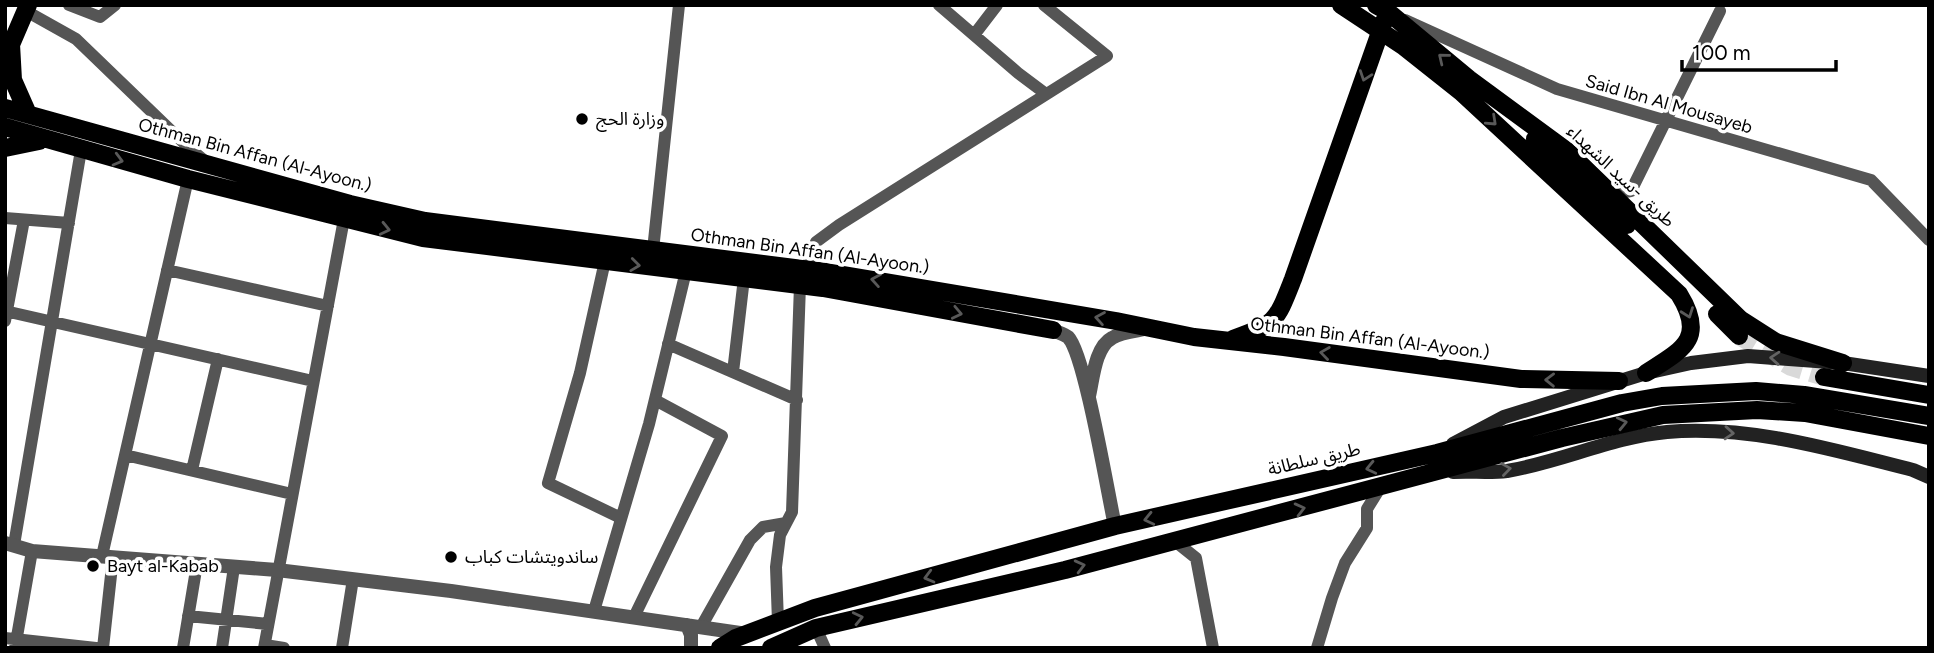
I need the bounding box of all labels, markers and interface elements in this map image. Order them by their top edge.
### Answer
scale bar [1682,28,1836,72]
text: 100 m [1692,40,1751,65]
one-way arrow [1439,53,1451,66]
one-way arrow [1359,69,1373,81]
street label: Said Ibn Al Mousayeb [1583,70,1755,138]
place label: وزارة الحج [596,108,664,132]
marker: وزارة الحج [574,111,590,127]
one-way arrow [1484,112,1497,125]
street label: Othman Bin Affan (Al-Ayoon.) [136,113,374,197]
street label: طريق -سيد الشهداء [1562,120,1680,232]
one-way arrow [112,151,124,166]
one-way arrow [379,221,391,235]
street label: Othman Bin Affan (Al-Ayoon.) [689,223,931,279]
one-way arrow [629,257,641,272]
one-way arrow [870,273,882,288]
one-way arrow [951,304,963,319]
one-way arrow [1680,307,1694,319]
one-way arrow [1094,311,1106,326]
street label: Othman Bin Affan (Al-Ayoon.) [1249,312,1491,364]
one-way arrow [1319,346,1330,361]
one-way arrow [1769,351,1780,366]
one-way arrow [1545,372,1555,388]
one-way arrow [1616,417,1628,431]
one-way arrow [1724,425,1735,440]
street label: طريق سلطانة [1266,438,1362,480]
one-way arrow [1365,460,1377,474]
one-way arrow [1500,462,1512,477]
one-way arrow [1293,502,1305,517]
one-way arrow [1143,510,1155,525]
place label: ساندويتشات كباب [465,546,598,568]
marker: ساندويتشات كباب [443,549,459,565]
place label: Bayt al-Kabab [107,555,219,577]
marker: Bayt al-Kabab [85,558,101,574]
one-way arrow [1073,560,1085,574]
one-way arrow [923,569,935,584]
one-way arrow [852,612,864,626]

